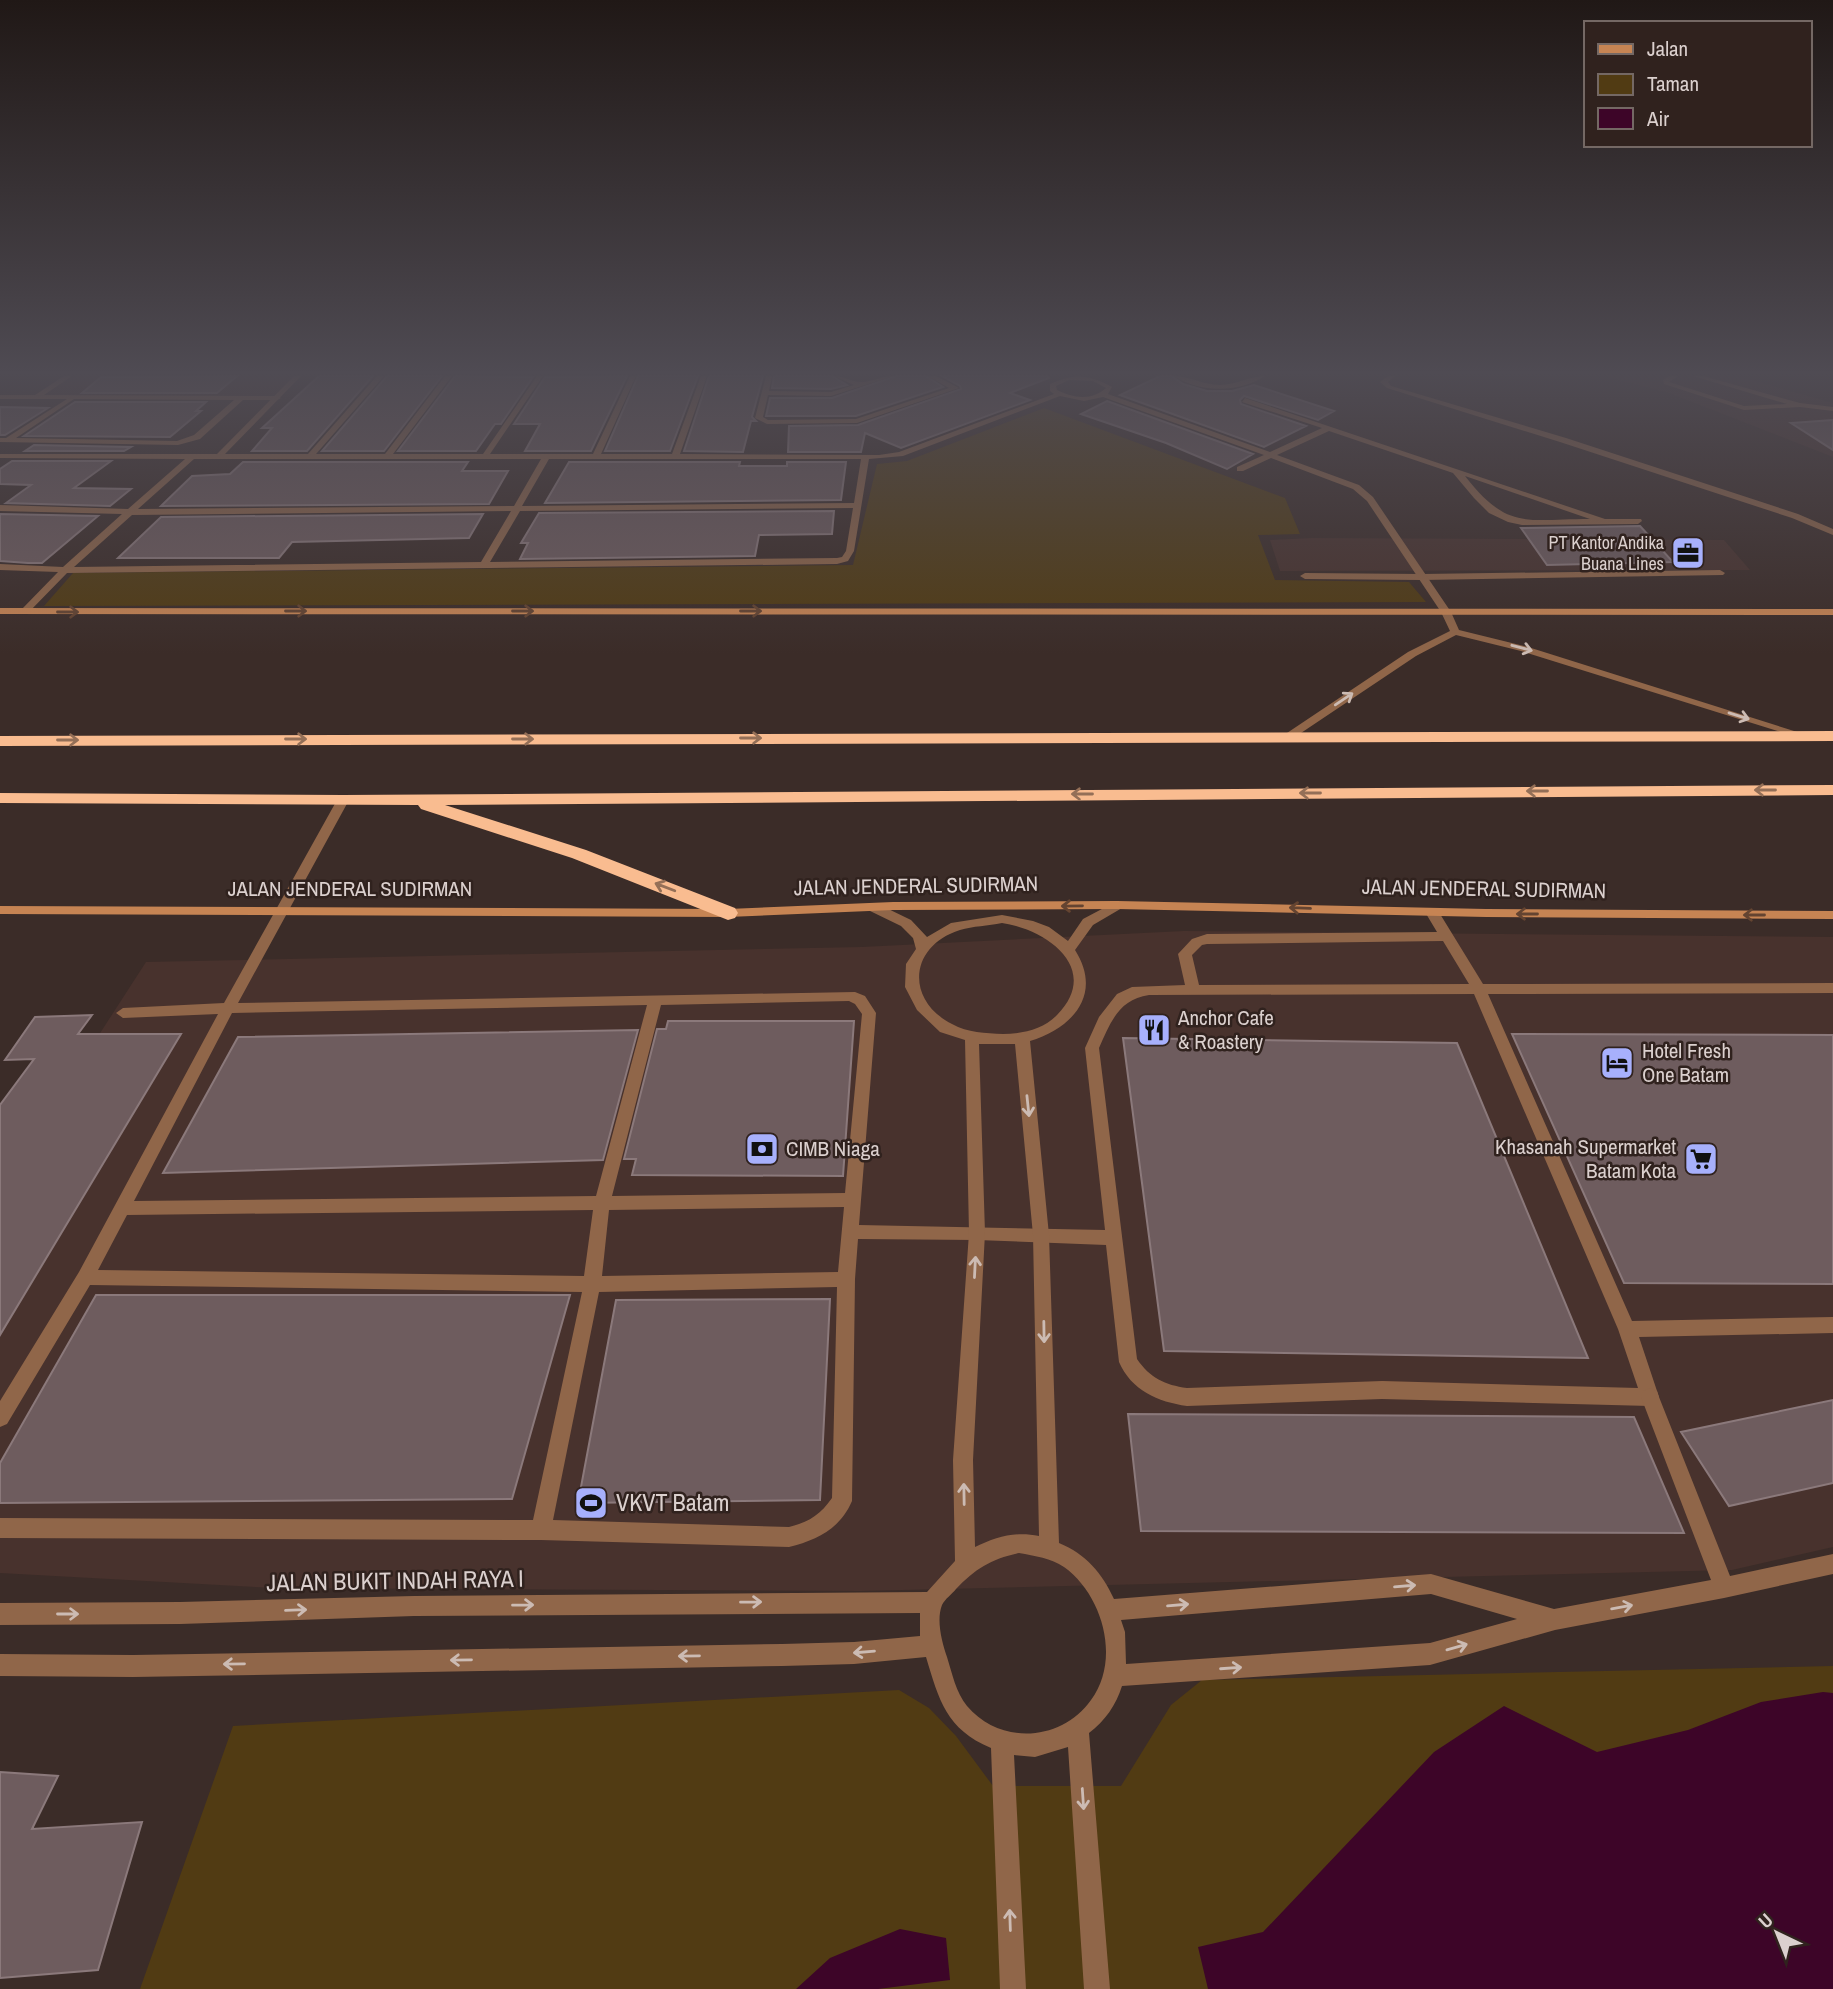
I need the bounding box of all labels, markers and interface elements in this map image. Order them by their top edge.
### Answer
legend [1584,21,1812,147]
text: Jalan [1647,34,1688,63]
text: Taman [1647,69,1699,98]
text: Air [1646,104,1669,133]
place label: PT Kantor Andika Buana Lines [1549,530,1664,576]
office icon: PT Kantor Andika Buana Lines [1669,534,1707,572]
one-way arrow [511,604,534,618]
one-way arrow [739,604,762,618]
one-way arrow [56,605,79,619]
one-way arrow [284,605,307,618]
one-way arrow [1510,643,1532,656]
one-way arrow [1334,692,1354,706]
one-way arrow [1728,710,1750,723]
one-way arrow [739,731,762,745]
one-way arrow [284,732,307,746]
one-way arrow [511,732,534,746]
one-way arrow [56,734,79,747]
one-way arrow [1754,783,1777,797]
one-way arrow [1526,784,1549,798]
one-way arrow [1299,786,1322,800]
one-way arrow [1071,787,1094,801]
street label: JALAN JENDERAL SUDIRMAN [794,869,1038,902]
street label: JALAN JENDERAL SUDIRMAN [1362,872,1606,905]
street label: JALAN JENDERAL SUDIRMAN [228,874,472,903]
one-way arrow [654,880,676,892]
one-way arrow [1061,899,1084,913]
one-way arrow [1288,902,1311,915]
one-way arrow [1516,907,1539,921]
one-way arrow [1743,908,1766,922]
place label: Anchor Cafe & Roastery [1177,1003,1274,1056]
restaurant icon: Anchor Cafe & Roastery [1135,1011,1173,1049]
place label: Hotel Fresh One Batam [1642,1036,1731,1089]
hotel icon: Hotel Fresh One Batam [1598,1044,1636,1082]
one-way arrow [1022,1094,1035,1116]
bank icon: CIMB Niaga [743,1130,781,1168]
place label: Khasanah Supermarket Batam Kota [1495,1132,1676,1185]
place label: CIMB Niaga [786,1134,880,1163]
supermarket icon: Khasanah Supermarket Batam Kota [1682,1140,1720,1178]
one-way arrow [968,1256,981,1279]
one-way arrow [1037,1321,1050,1344]
one-way arrow [957,1483,971,1506]
sports icon: VKVT Batam [572,1484,610,1522]
place label: VKVT Batam [616,1486,729,1518]
street label: JALAN BUKIT INDAH RAYA I [266,1562,524,1598]
one-way arrow [1393,1579,1415,1592]
one-way arrow [739,1596,762,1609]
one-way arrow [511,1598,534,1612]
one-way arrow [1166,1598,1189,1611]
one-way arrow [1610,1600,1633,1613]
one-way arrow [284,1603,307,1616]
one-way arrow [56,1607,79,1621]
one-way arrow [1446,1639,1468,1652]
one-way arrow [853,1646,876,1659]
one-way arrow [678,1650,701,1663]
one-way arrow [450,1654,473,1667]
one-way arrow [223,1657,246,1671]
one-way arrow [1219,1661,1242,1674]
one-way arrow [1077,1787,1090,1810]
north arrow [1742,1898,1812,1968]
text: U [1752,1907,1778,1934]
one-way arrow [1003,1909,1016,1932]

